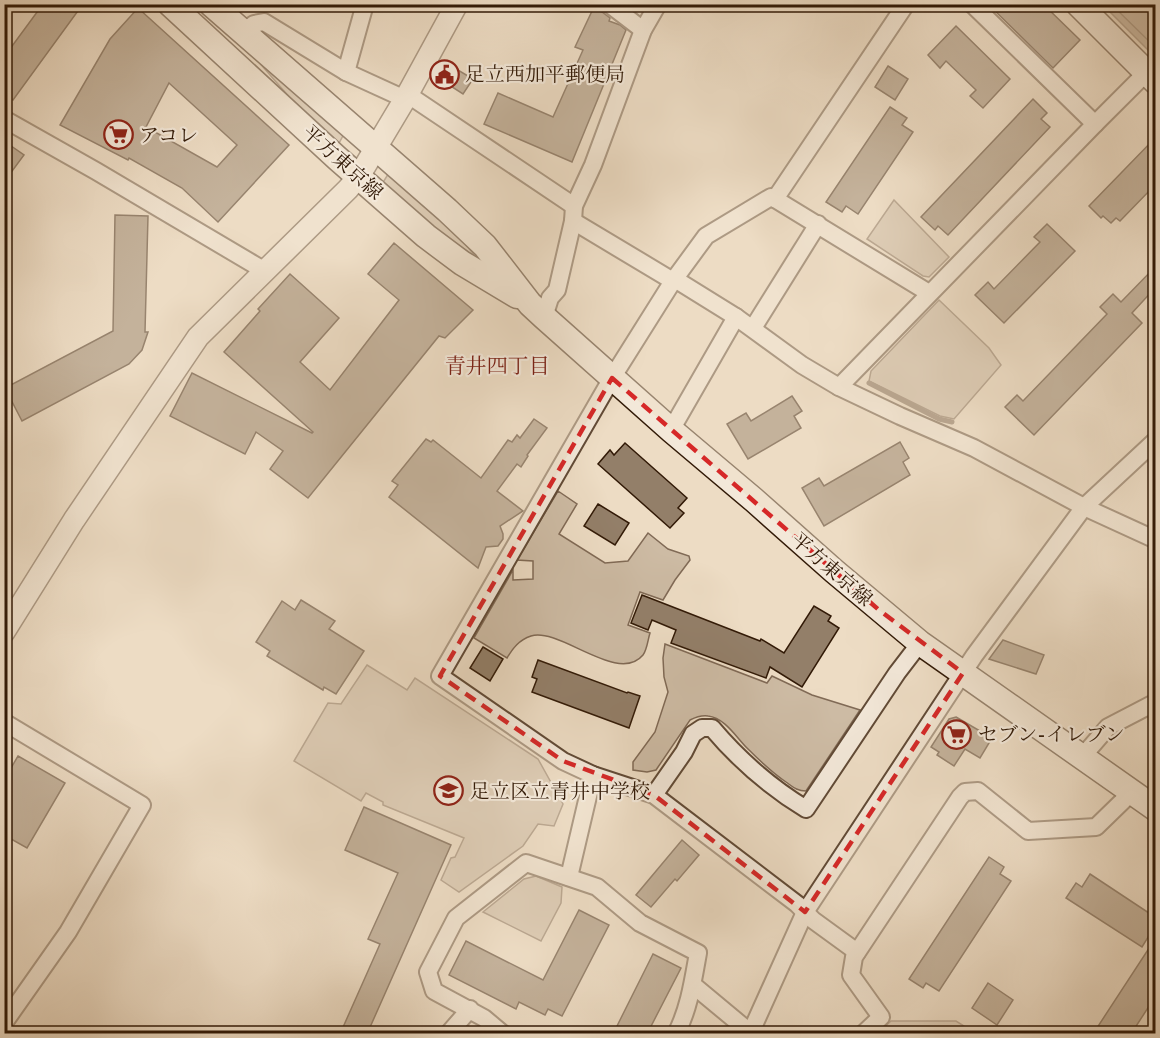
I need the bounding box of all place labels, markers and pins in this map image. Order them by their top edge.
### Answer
public building icon: 足立西加平郵便局 [428,58,460,90]
place label: 足立西加平郵便局 [465,62,625,87]
supermarket icon: アコレ [102,119,134,151]
place label: アコレ [139,123,198,148]
supermarket icon: セブン-イレブン [941,718,973,750]
place label: セブン-イレブン [978,722,1125,747]
school or university icon: 足立区立青井中学校 [433,775,465,807]
place label: 足立区立青井中学校 [470,779,650,804]

